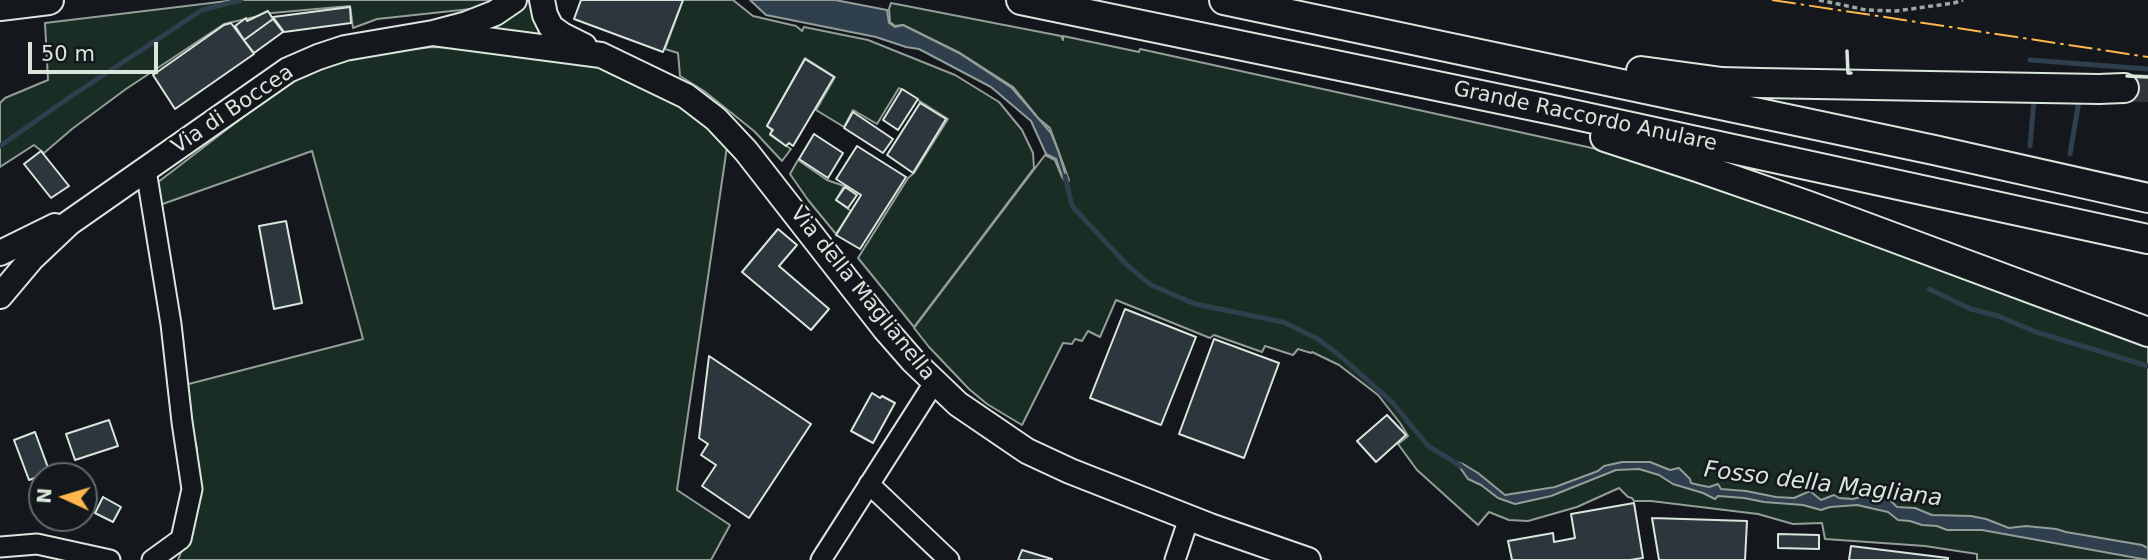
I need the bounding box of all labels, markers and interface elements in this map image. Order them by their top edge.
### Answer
scale bar [32,28,161,72]
text: 50 m [41,42,95,66]
street label: Via di Boccea [167,60,299,160]
street label: Grande Raccordo Anulare [1451,77,1719,157]
street label: Via della Maglianella [784,202,940,386]
water label: Fosso della Magliana [1702,457,1944,513]
north arrow [28,462,98,532]
text: N [33,487,56,504]

